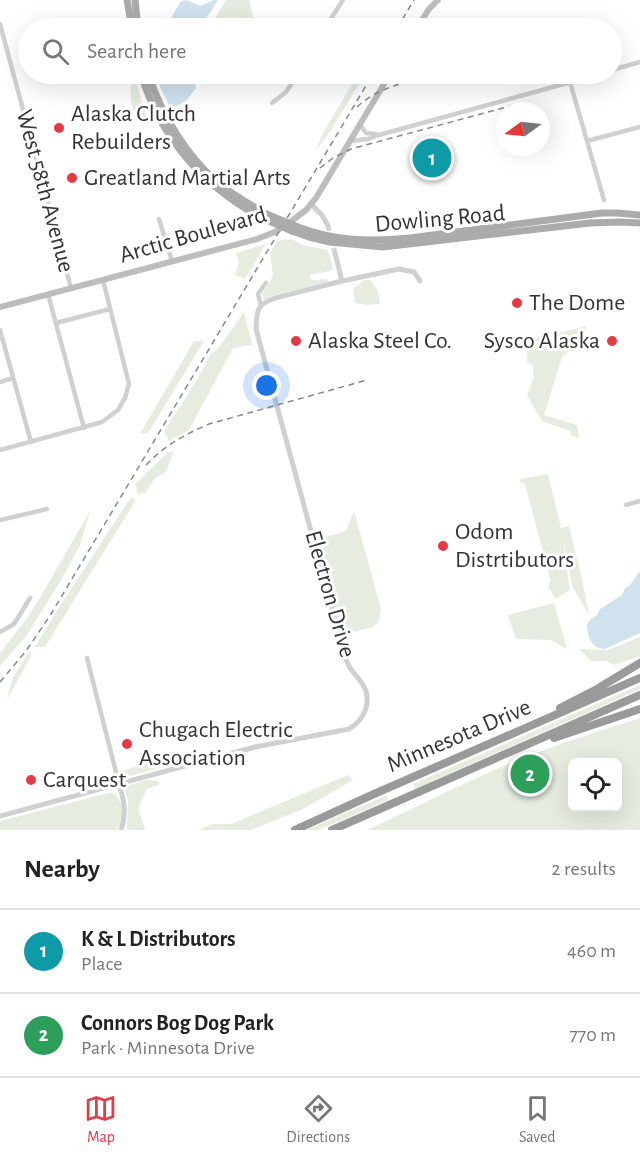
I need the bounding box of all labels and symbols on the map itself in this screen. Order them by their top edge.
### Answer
place label: Alaska Clutch Rebuilders [71,102,196,154]
north arrow [496,102,550,156]
street label: West 58th Avenue [12,107,78,275]
marker: Alaska Clutch Rebuilders [52,121,66,135]
pin: 1 [412,136,452,180]
place label: Greatland Martial Arts [84,166,291,190]
marker: Greatland Martial Arts [65,171,79,185]
street label: Dowling Road [374,201,506,237]
street label: Arctic Boulevard [117,203,269,267]
place label: The Dome [529,291,625,315]
marker: The Dome [510,296,524,310]
place label: Alaska Steel Co. [308,329,452,353]
place label: Sysco Alaska [484,329,600,353]
marker: Alaska Steel Co. [289,334,303,348]
marker: Sysco Alaska [605,334,619,348]
your location [252,371,281,400]
place label: Odom Distrtibutors [455,520,574,572]
street label: Electron Drive [300,528,360,660]
marker: Odom Distrtibutors [436,539,450,553]
street label: Minnesota Drive [384,695,534,777]
place label: Chugach Electric Association [139,718,293,770]
marker: Chugach Electric Association [120,737,134,751]
pin: 2 [510,752,550,796]
place label: Carquest [43,768,126,792]
marker: Carquest [24,773,38,787]

